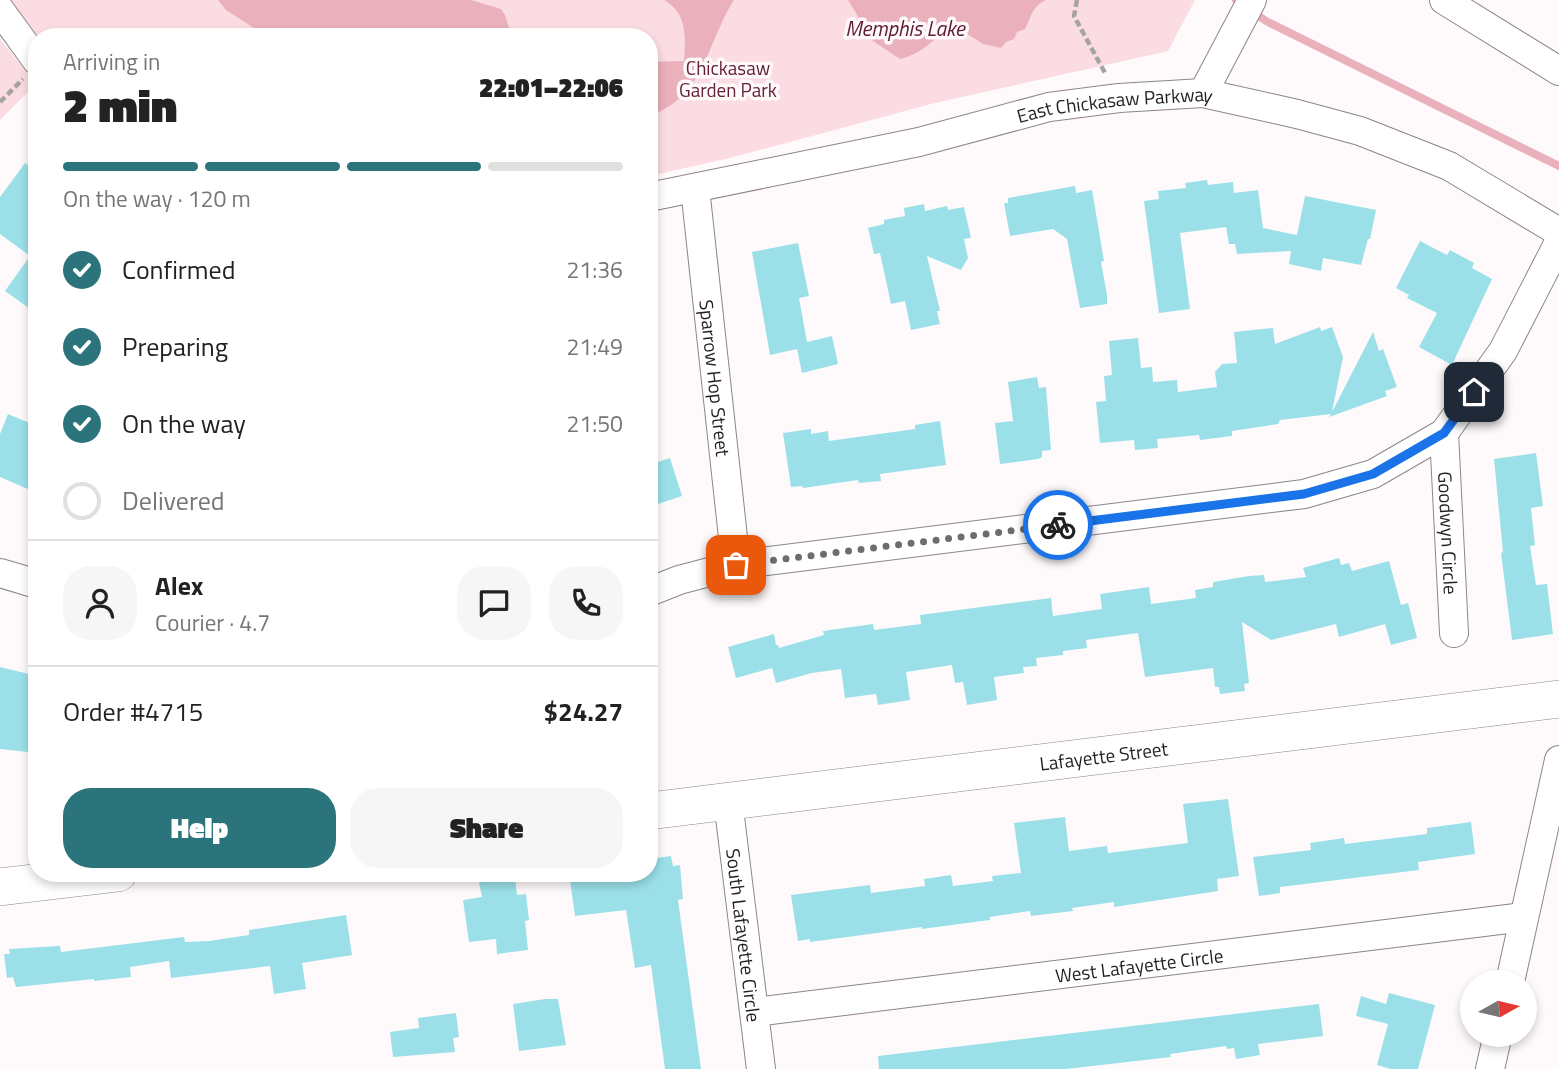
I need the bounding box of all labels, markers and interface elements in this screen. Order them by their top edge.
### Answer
water label: Memphis Lake [845,12,966,44]
text: Arriving in [63,44,160,79]
park label: Chickasaw Garden Park [679,53,777,104]
text: 22:01–22:06 [479,68,623,107]
text: 2 min [63,70,177,140]
street label: East Chickasaw Parkway [1013,78,1216,130]
text: On the way · 120 m [63,181,251,216]
text: Confirmed [122,250,236,289]
icon: check [63,251,101,289]
text: 21:36 [566,252,623,287]
street label: Sparrow Hop Street [693,298,739,458]
text: Preparing [122,327,228,366]
icon: check [63,328,101,366]
text: 21:49 [566,329,623,364]
pin [1444,362,1504,422]
icon: home [1455,373,1493,411]
text: On the way [122,404,246,443]
icon: check [63,405,101,443]
text: 21:50 [566,406,623,441]
street label: Goodwyn Circle [1431,471,1467,595]
text: Delivered [122,481,225,520]
courier [1023,490,1093,560]
icon: bike [1039,506,1077,544]
pin [706,535,766,595]
icon: bag [717,546,755,584]
button: person [63,566,137,640]
text: Alex [155,566,203,605]
button: chat [457,566,531,640]
button: phone [549,566,623,640]
text: Courier · 4.7 [155,605,270,640]
text: Order #4715 [63,692,203,731]
text: $24.27 [544,692,623,731]
street label: Lafayette Street [1038,733,1170,777]
button: Help [63,788,336,868]
button: Share [350,788,623,868]
street label: South Lafayette Circle [719,846,770,1024]
street label: West Lafayette Circle [1053,940,1225,989]
north arrow [1460,970,1536,1046]
map controls [1460,970,1537,1047]

